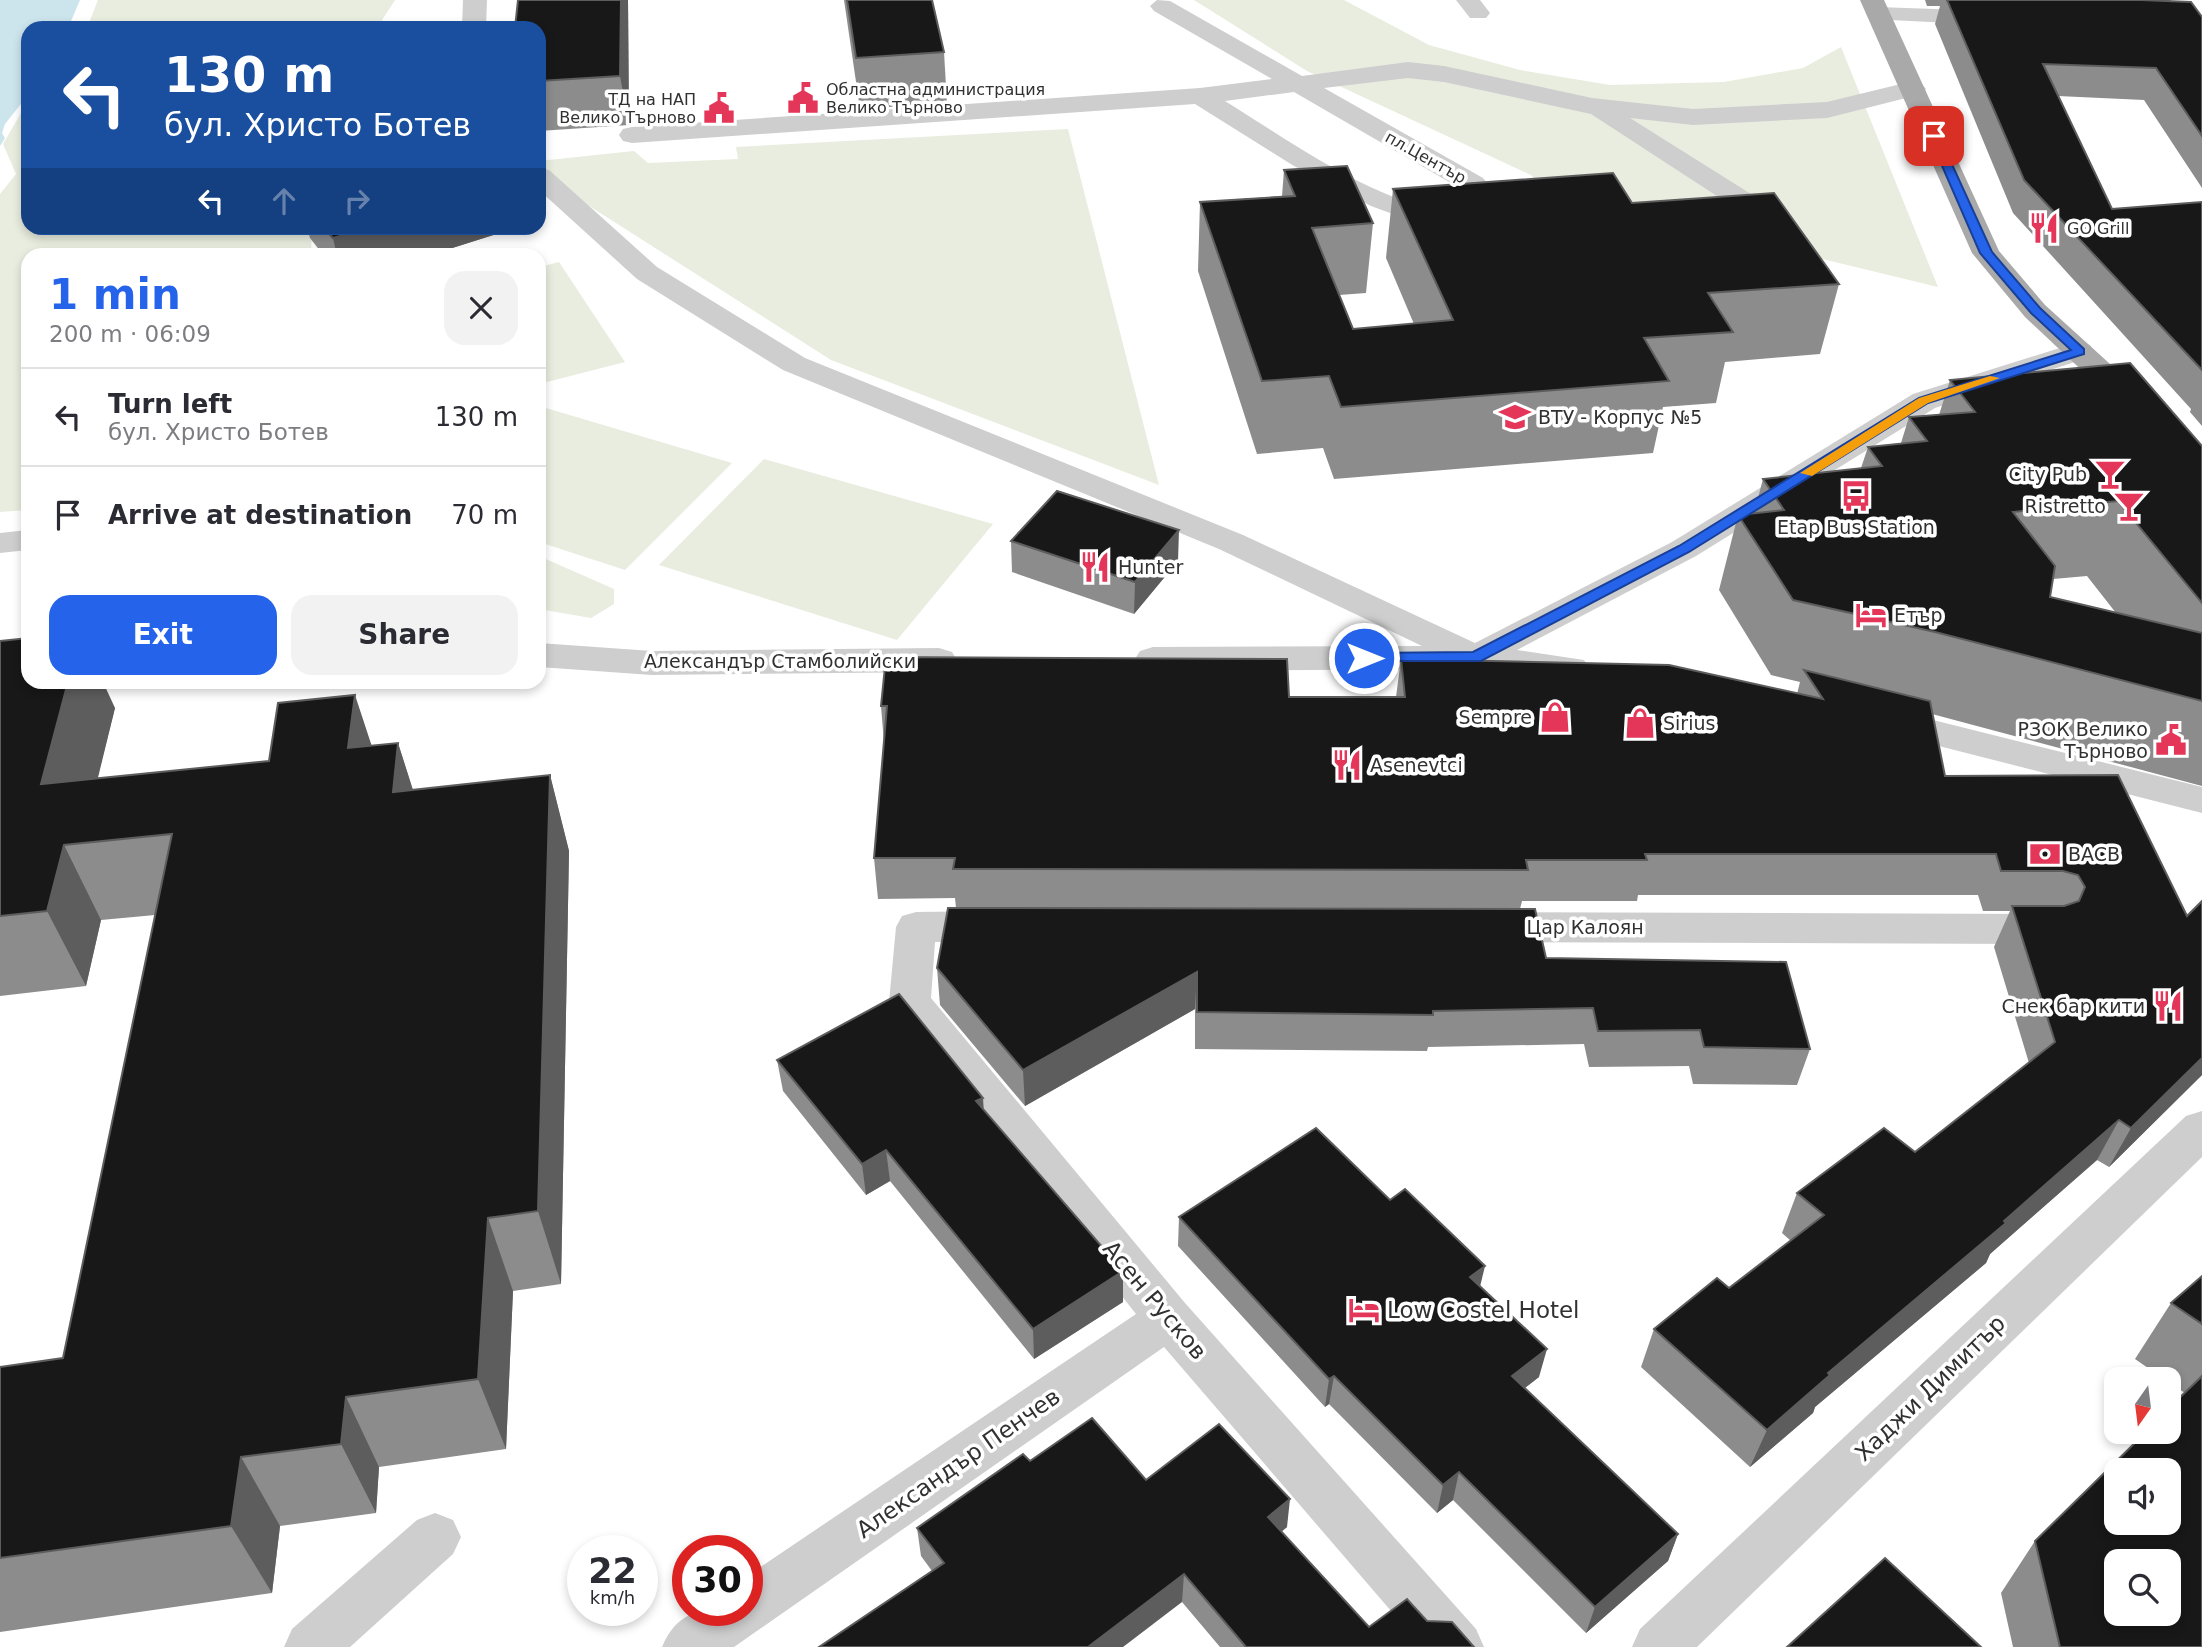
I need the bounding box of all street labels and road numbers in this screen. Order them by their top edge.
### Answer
street label: пл.Център [1382,127,1469,187]
street label: Александър Стамболийски [644,650,916,672]
street label: Цар Калоян [1526,916,1644,938]
street label: Асен Русков [1098,1236,1212,1364]
street label: Хаджи Димитър [1850,1310,2010,1466]
street label: Александър Пенчев [851,1383,1065,1543]

